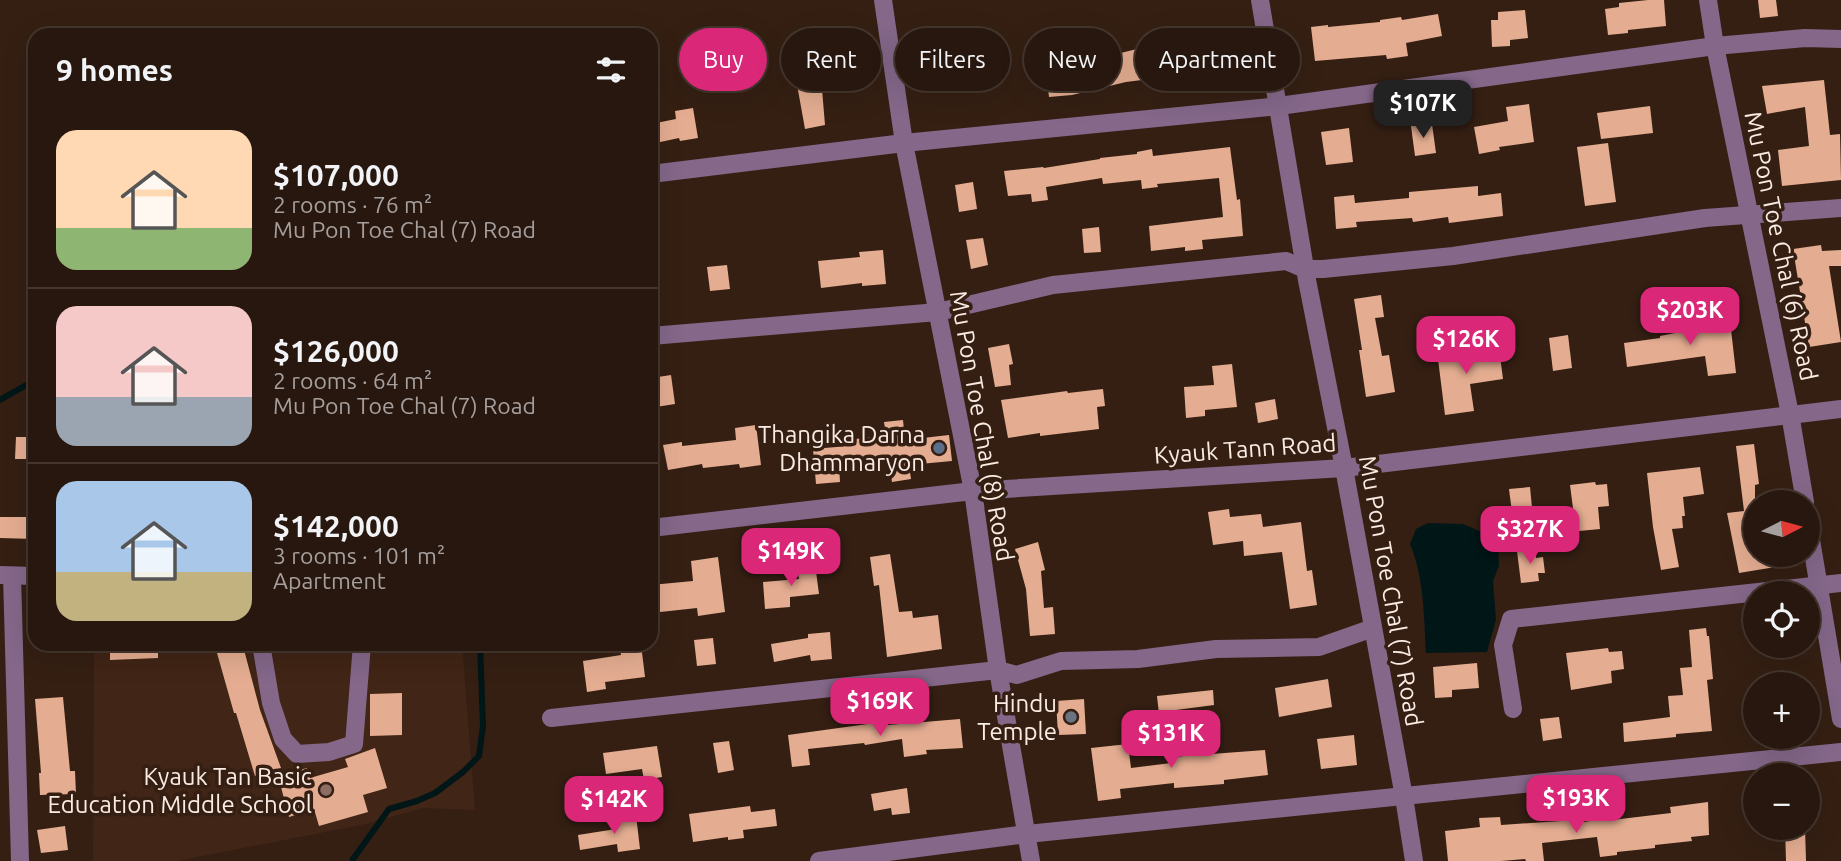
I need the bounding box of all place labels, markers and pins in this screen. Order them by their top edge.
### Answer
pin: $107K [1374,80,1472,140]
pin: $203K [1641,288,1739,347]
pin: $126K [1417,316,1515,376]
place label: Thangika Darna Dhammaryon [758,421,925,476]
marker: Thangika Darna Dhammaryon [931,440,947,456]
pin: $327K [1481,506,1579,566]
pin: $149K [742,528,840,588]
pin: $169K [831,678,929,738]
place label: Hindu Temple [977,690,1057,745]
marker: Hindu Temple [1063,709,1079,725]
pin: $131K [1122,710,1220,770]
place label: Kyauk Tan Basic Education Middle School [47,763,312,818]
pin: $142K [565,776,663,836]
pin: $193K [1527,776,1625,835]
marker: Kyauk Tan Basic Education Middle School [318,782,334,798]

